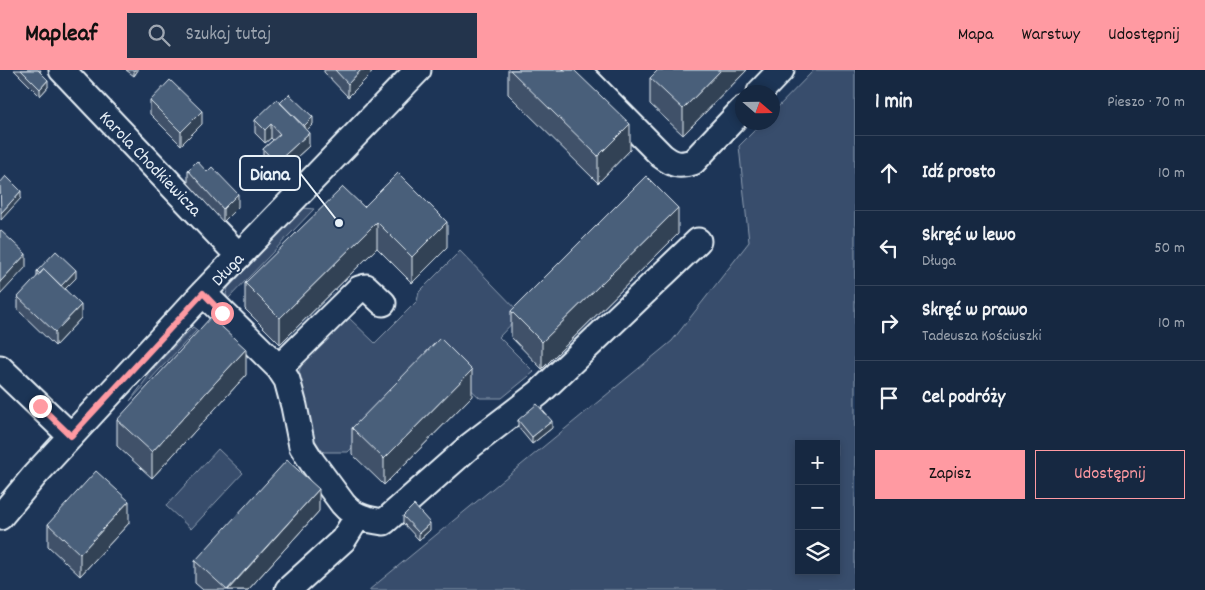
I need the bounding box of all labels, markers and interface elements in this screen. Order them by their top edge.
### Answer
search box [127,13,477,58]
text: Mapleaf [25,18,97,52]
icon: search [145,21,173,49]
text: Szukaj tutaj [185,22,271,49]
text: Mapa [958,23,994,48]
text: Warstwy [1022,23,1080,48]
text: Udostępnij [1108,23,1180,48]
north arrow [735,85,780,130]
text: 1 min [875,88,912,118]
text: Pieszo · 70 m [1107,91,1185,114]
street label: Karola Chodkiewicza [92,106,206,223]
callout: Diana [240,156,300,190]
icon: ahead [875,159,903,187]
text: Idź prosto [922,160,995,187]
text: 10 m [1158,162,1185,185]
text: Diana [250,163,291,190]
text: Skręć w lewo [922,223,1016,250]
icon: left [875,234,903,262]
text: 50 m [1154,237,1185,260]
street label: Długa [207,248,251,293]
text: Długa [922,250,956,273]
text: Skręć w prawo [922,298,1028,325]
route start [211,302,234,325]
icon: right [875,309,903,337]
text: 10 m [1158,312,1185,335]
text: Tadeusza Kościuszki [922,325,1041,348]
icon: arrive [875,384,903,412]
text: Cel podróży [922,385,1005,412]
route end [29,395,52,418]
map controls [795,440,840,575]
button: + [795,440,840,485]
button: Zapisz [875,450,1025,499]
button: Udostępnij [1035,450,1185,499]
button: − [795,485,840,530]
button: layers [795,530,840,575]

